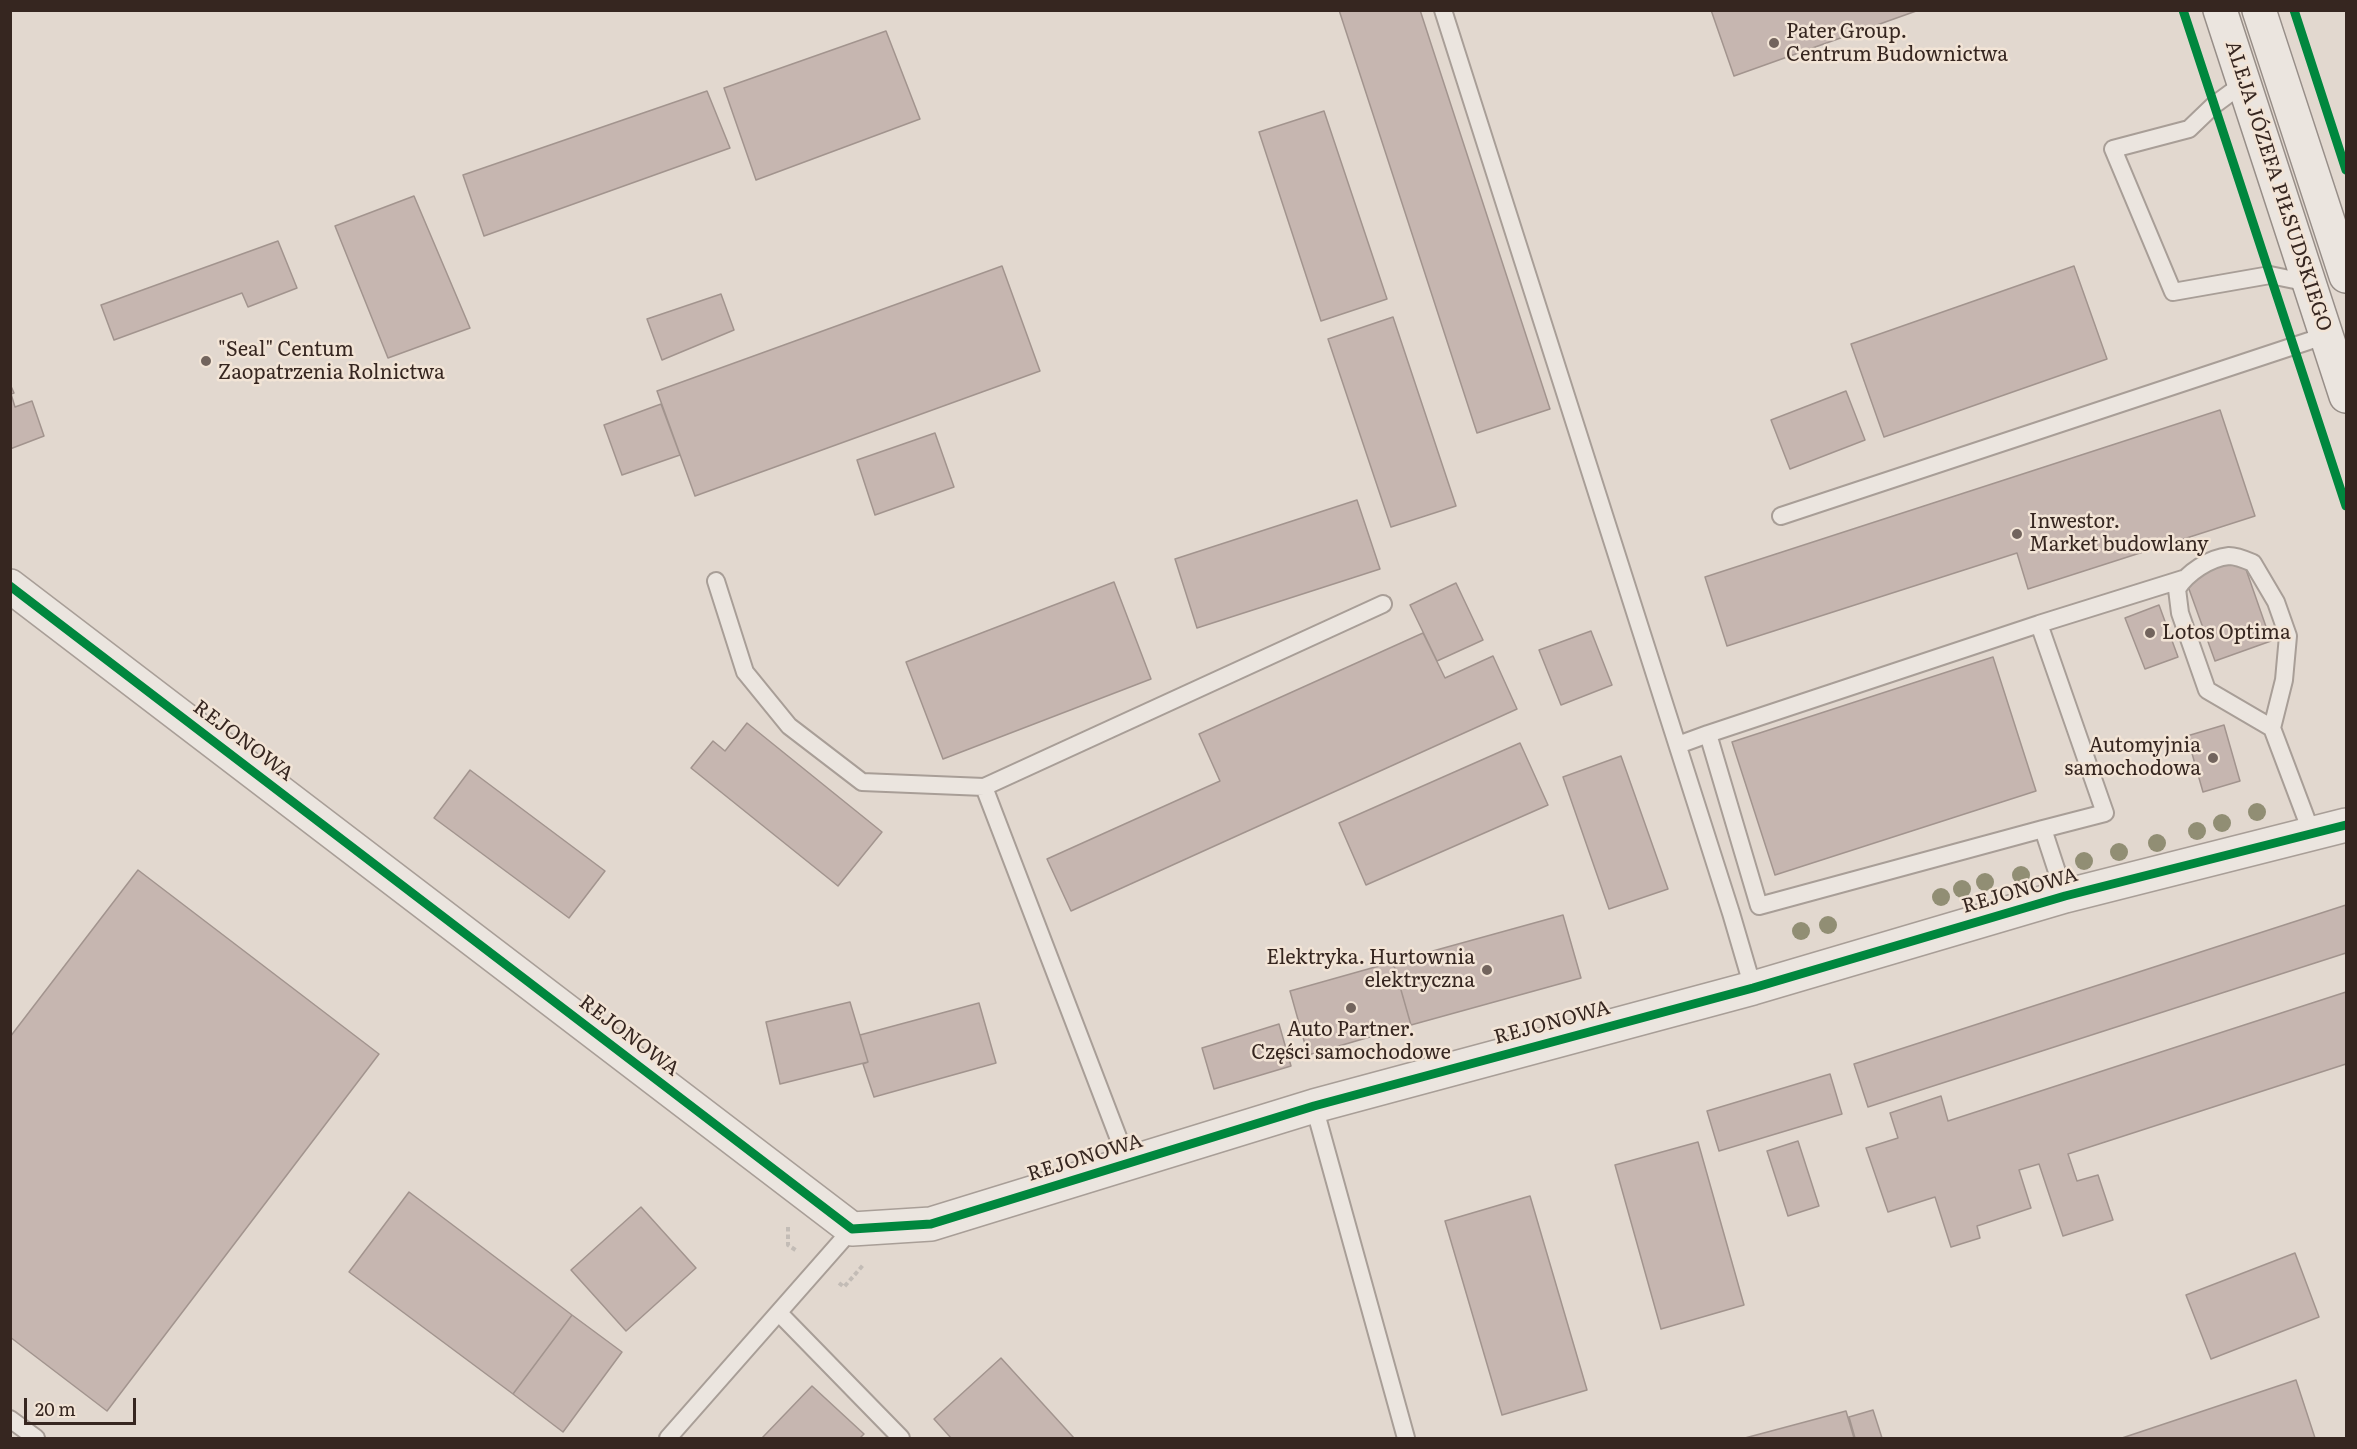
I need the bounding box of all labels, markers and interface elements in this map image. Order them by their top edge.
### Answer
place label: Pater Group. Centrum Budownictwa [1786,20,2008,67]
marker: Pater Group. Centrum Budownictwa [1767,36,1781,50]
street label: ALEJA JÓZEFA PIŁSUDSKIEGO [2220,38,2336,334]
place label: "Seal" Centum Zaopatrzenia Rolnictwa [218,338,445,385]
marker: "Seal" Centum Zaopatrzenia Rolnictwa [199,354,213,368]
place label: Inwestor. Market budowlany [2029,510,2208,557]
marker: Inwestor. Market budowlany [2010,527,2024,541]
place label: Lotos Optima [2162,621,2291,645]
marker: Lotos Optima [2143,626,2157,640]
street label: REJONOWA [188,696,298,786]
place label: Automyjnia samochodowa [2064,734,2201,781]
marker: Automyjnia samochodowa [2206,751,2220,765]
street label: REJONOWA [1959,863,2081,919]
place label: Elektryka. Hurtownia elektryczna [1266,946,1475,993]
marker: Elektryka. Hurtownia elektryczna [1480,963,1494,977]
street label: REJONOWA [574,991,684,1081]
street label: REJONOWA [1491,996,1613,1050]
marker: Auto Partner. Części samochodowe [1344,1001,1358,1015]
place label: Auto Partner. Części samochodowe [1251,1018,1451,1065]
street label: REJONOWA [1024,1129,1146,1187]
scale bar [27,1386,140,1424]
text: 20 m [35,1395,76,1422]

